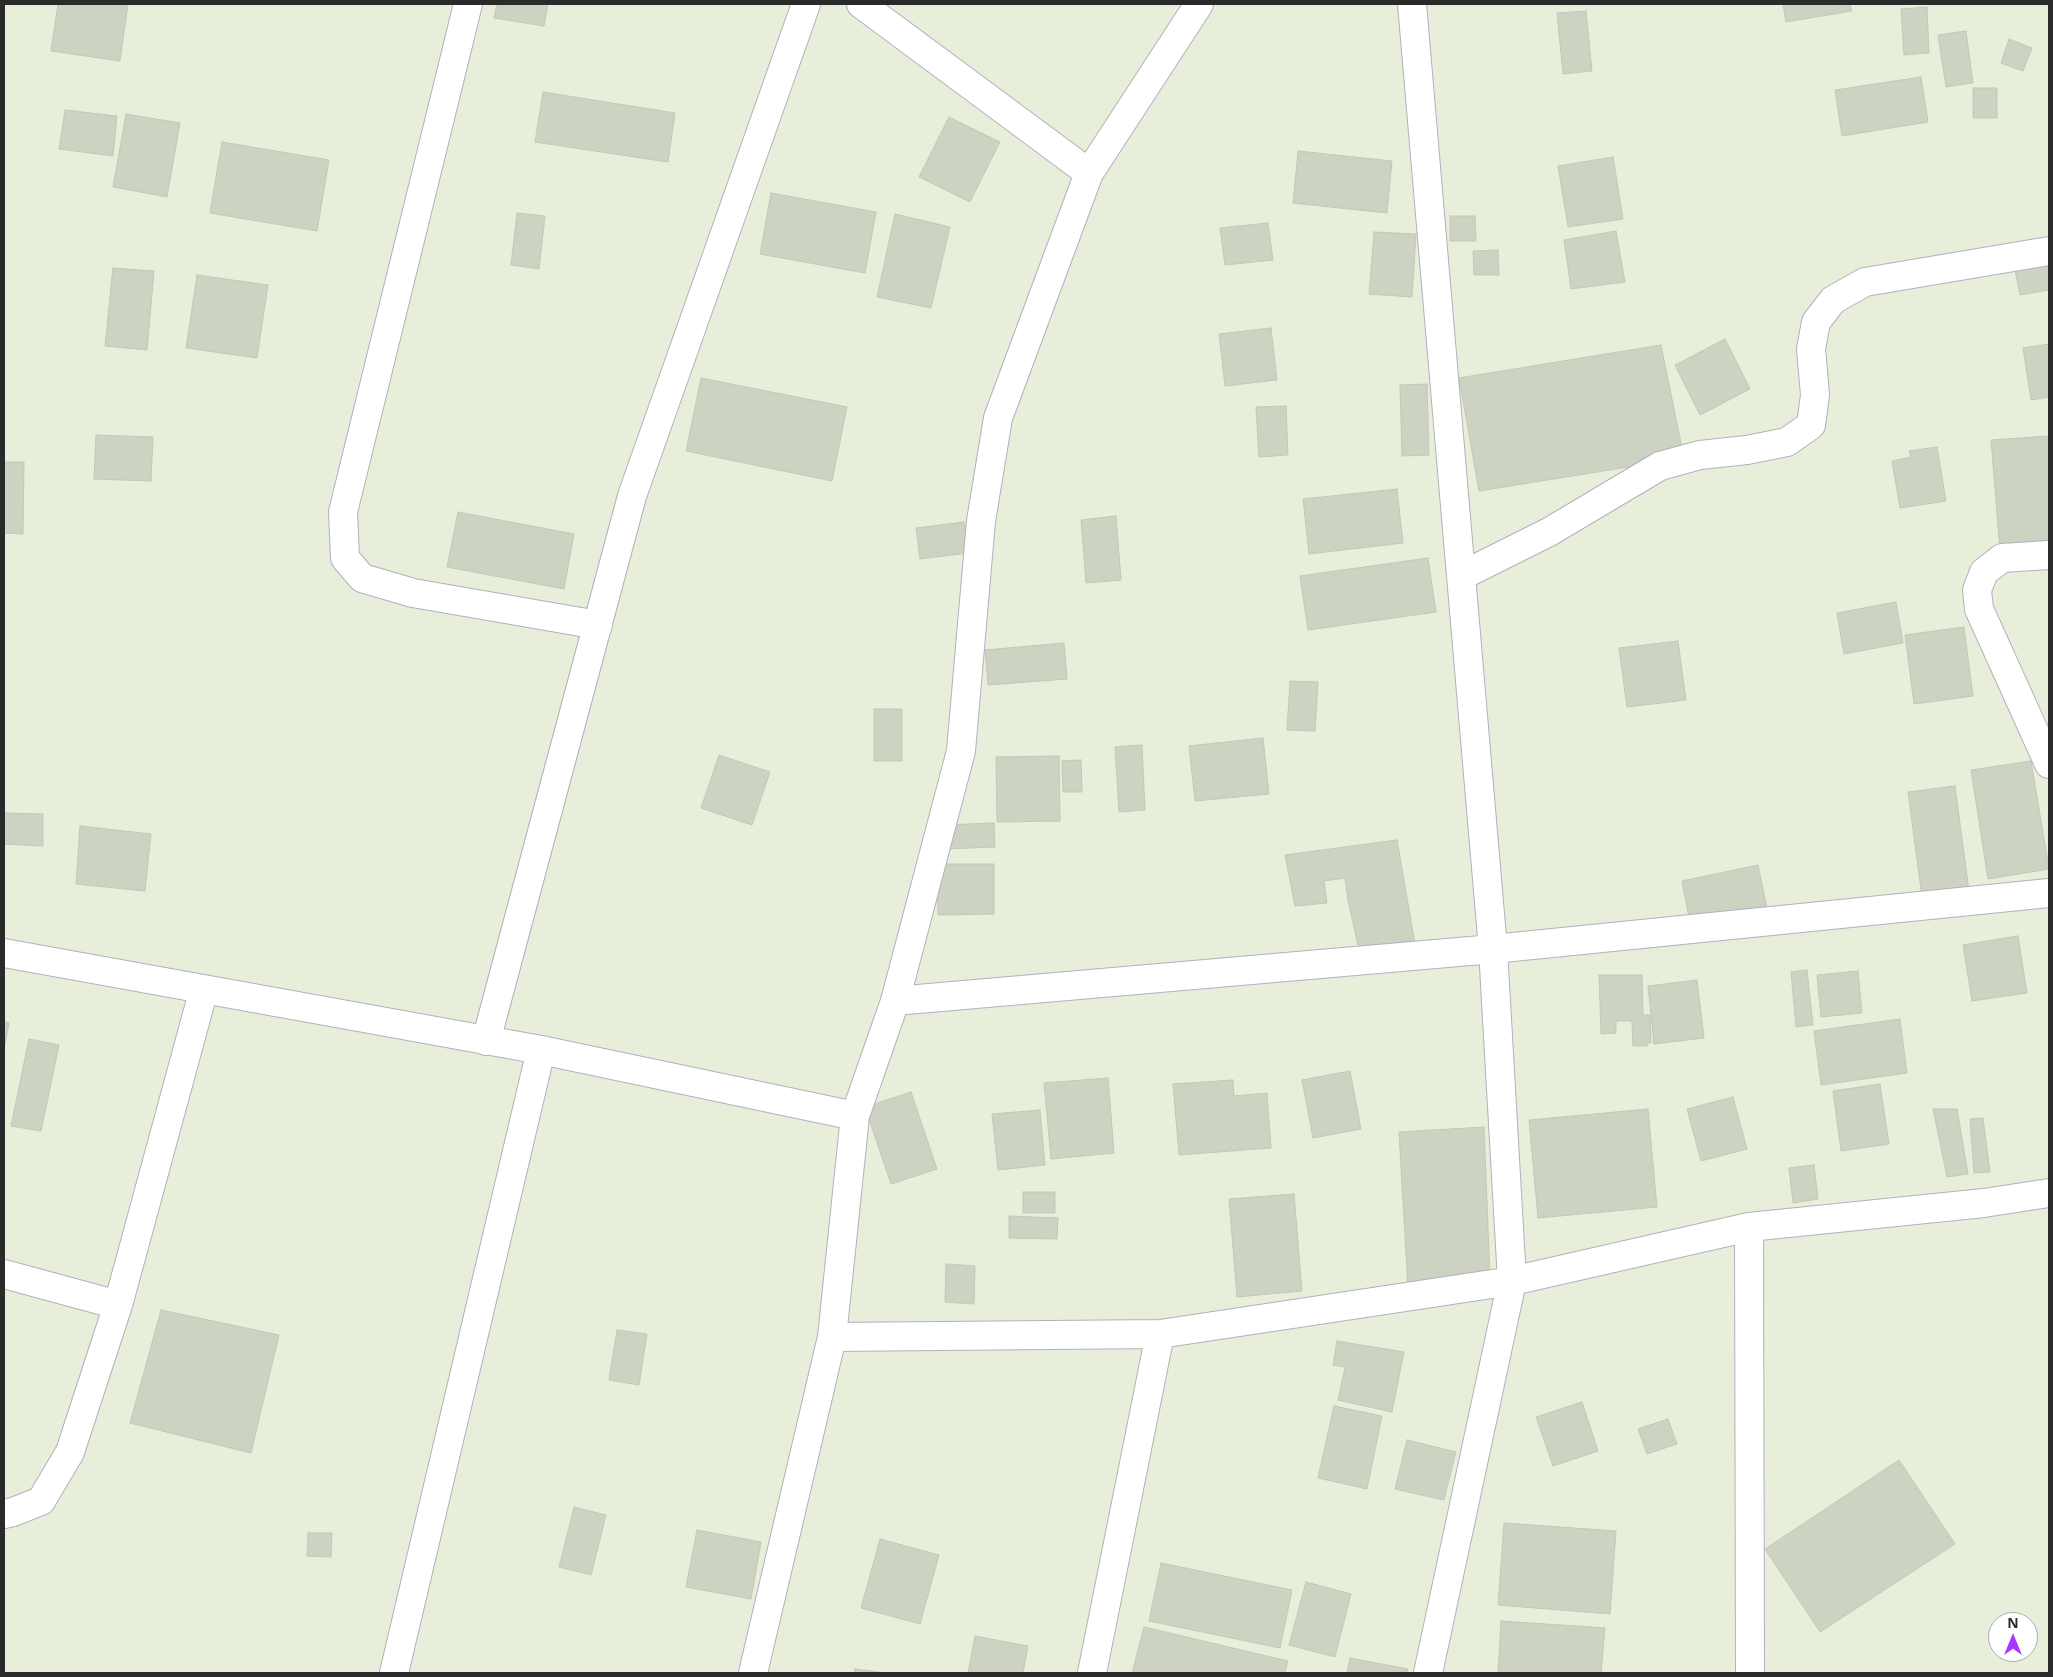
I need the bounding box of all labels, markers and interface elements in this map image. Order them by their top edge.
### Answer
north arrow [1988,1612,2038,1662]
text: N [2007,1613,2019,1632]

